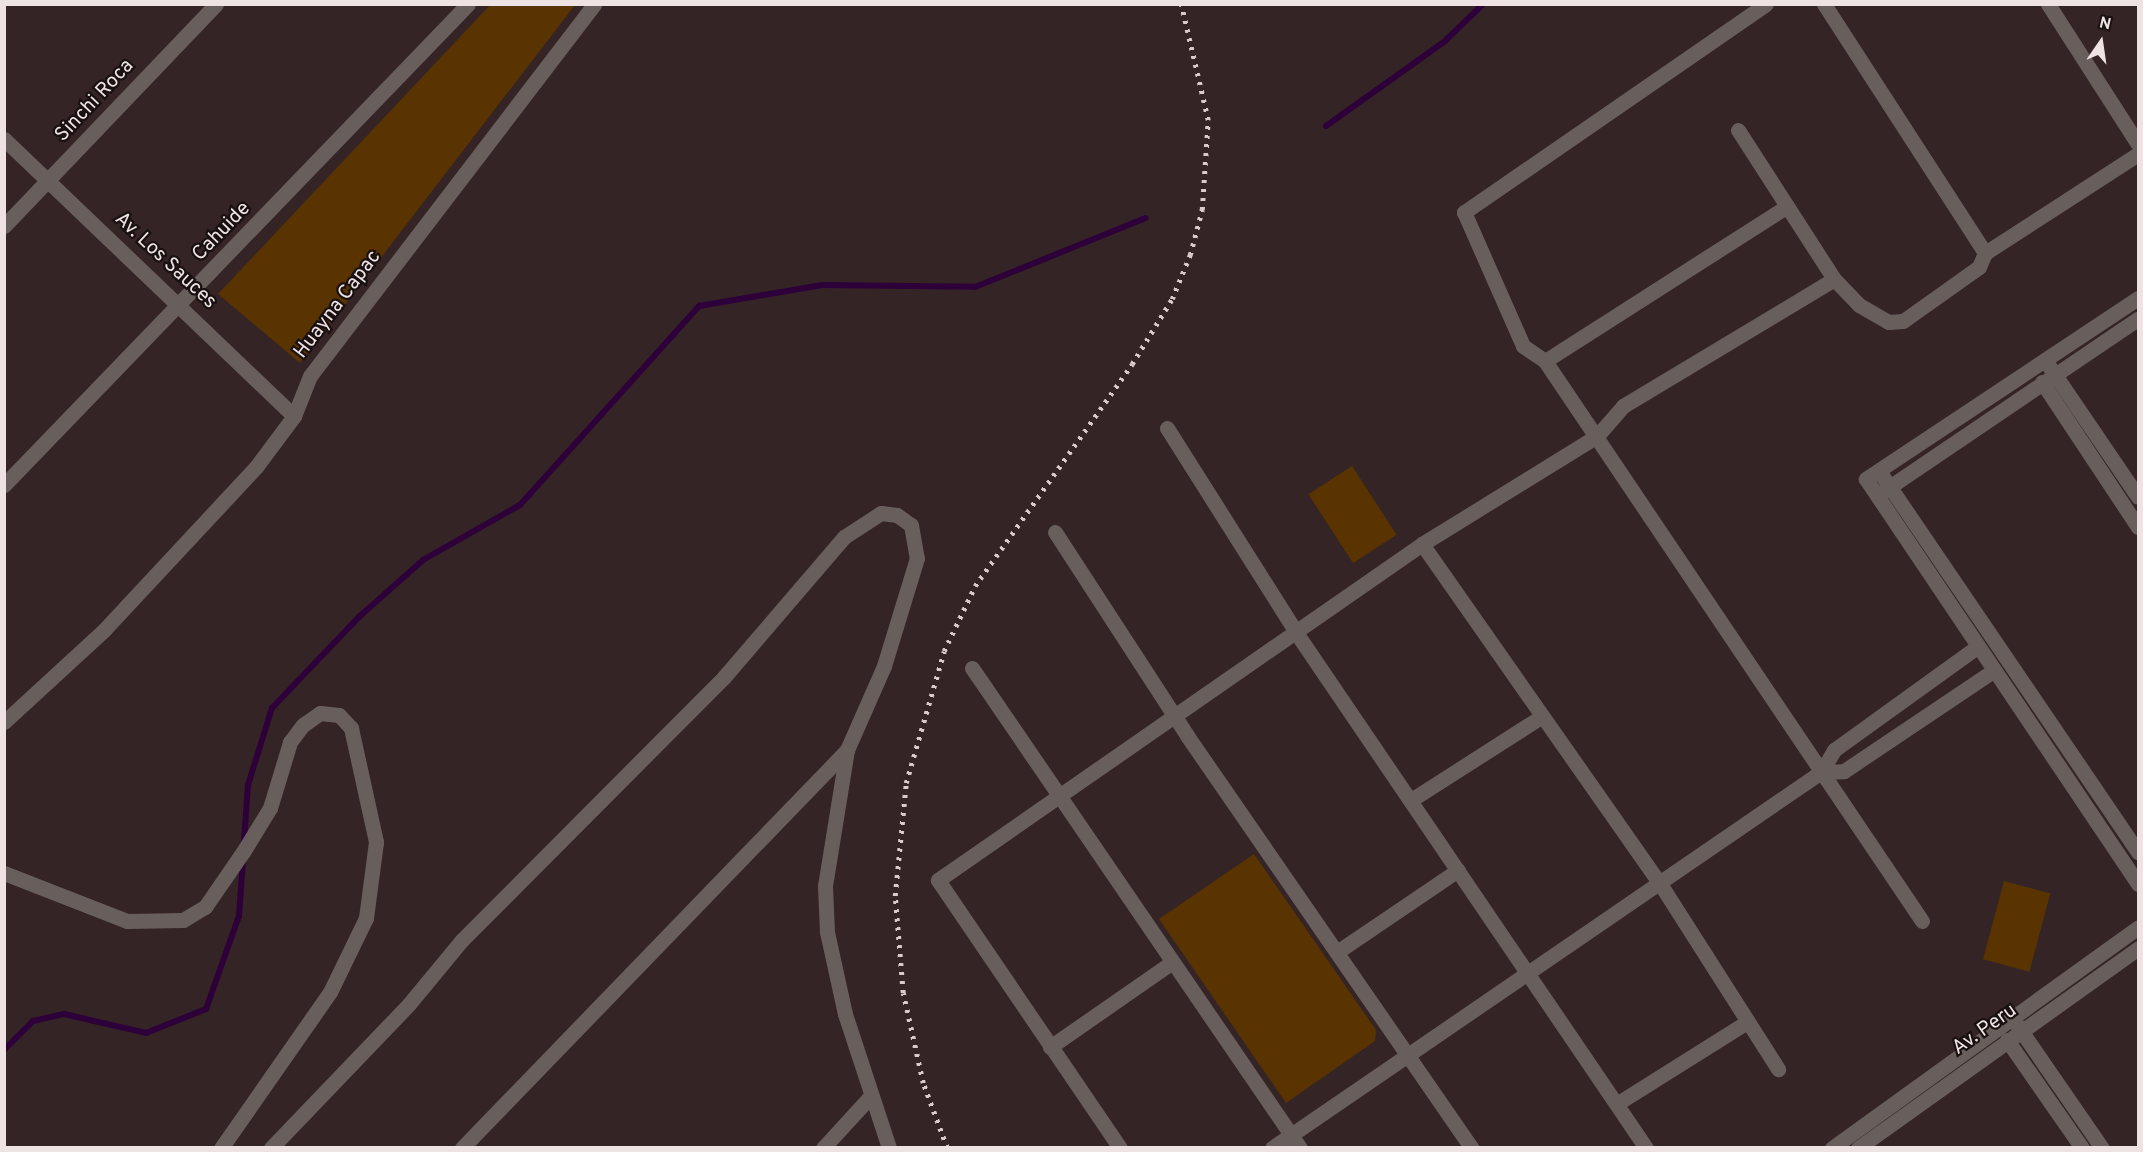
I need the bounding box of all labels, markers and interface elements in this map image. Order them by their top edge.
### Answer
north arrow [2071,12,2131,72]
text: N [2097,13,2113,35]
street label: Sinchi Roca [51,55,139,147]
street label: Cahuide [188,197,256,267]
street label: Av. Los Sauces [109,208,221,314]
street label: Huayna Capac [289,246,387,364]
street label: Av. Peru [1948,999,2022,1061]

